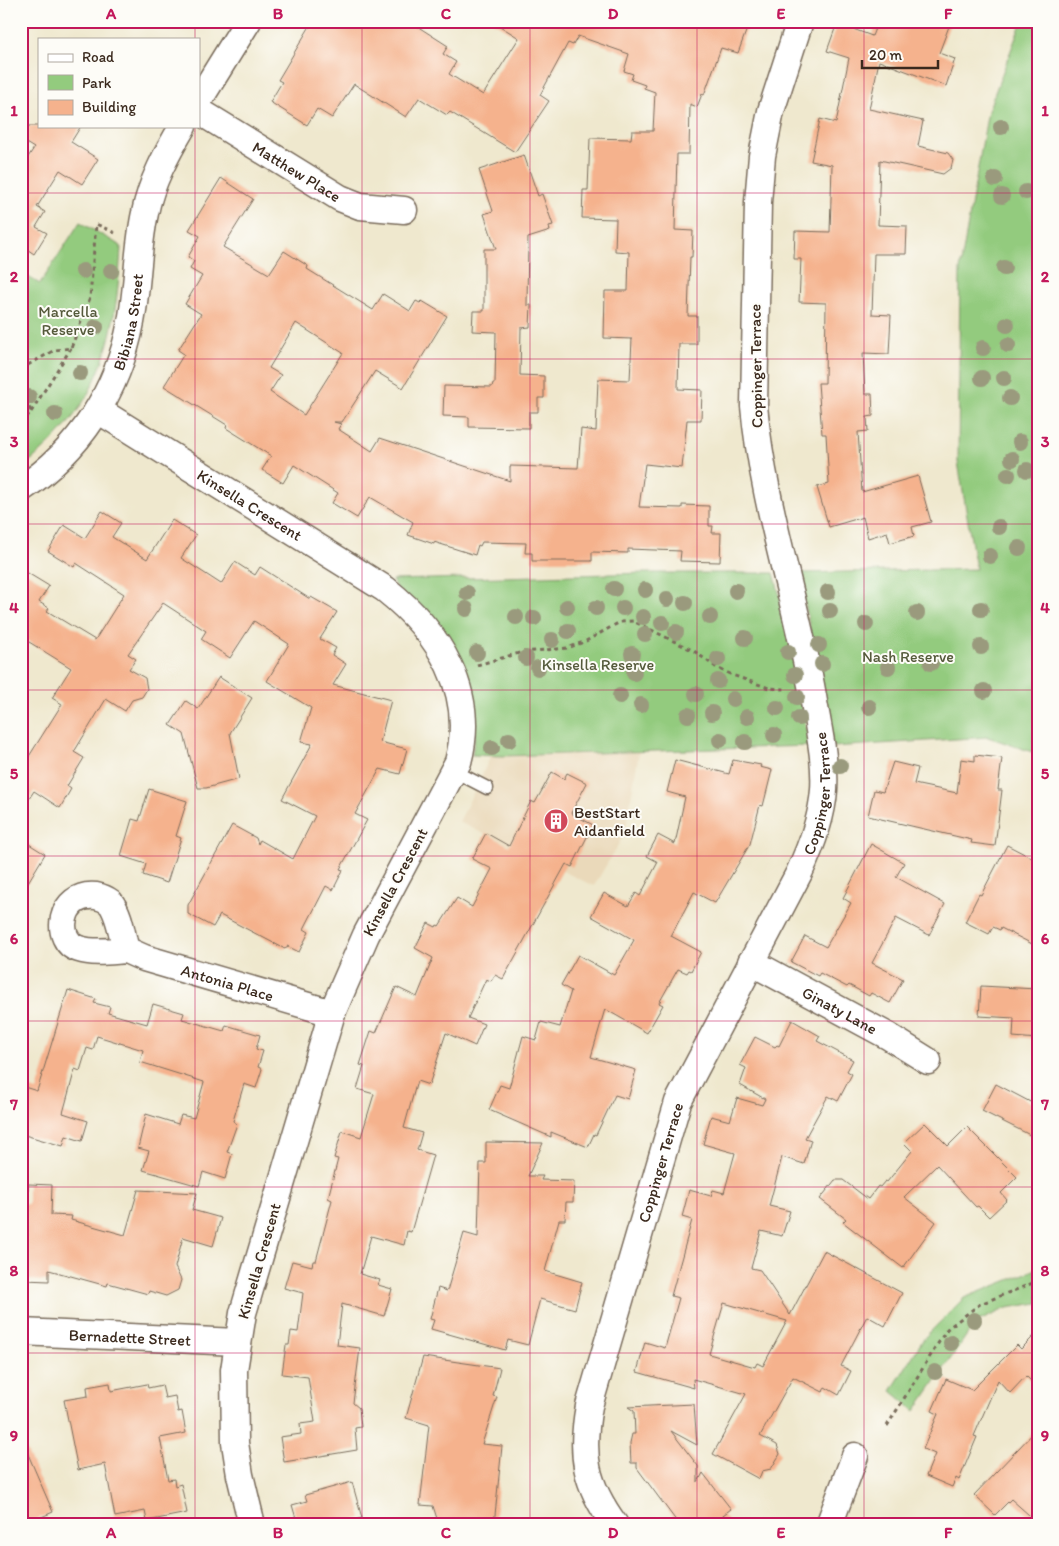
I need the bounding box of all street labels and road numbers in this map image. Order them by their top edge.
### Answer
street label: Matthew Place [249,137,344,206]
street label: Bibiana Street [109,273,147,373]
street label: Coppinger Terrace [745,303,767,428]
street label: Kinsella Crescent [194,465,306,545]
street label: Coppinger Terrace [799,730,834,857]
street label: Kinsella Crescent [358,825,432,939]
street label: Antonia Place [179,960,276,1005]
street label: Ginaty Lane [799,982,881,1038]
street label: Coppinger Terrace [634,1100,687,1225]
street label: Kinsella Crescent [233,1201,285,1321]
street label: Bernadette Street [68,1325,191,1349]

